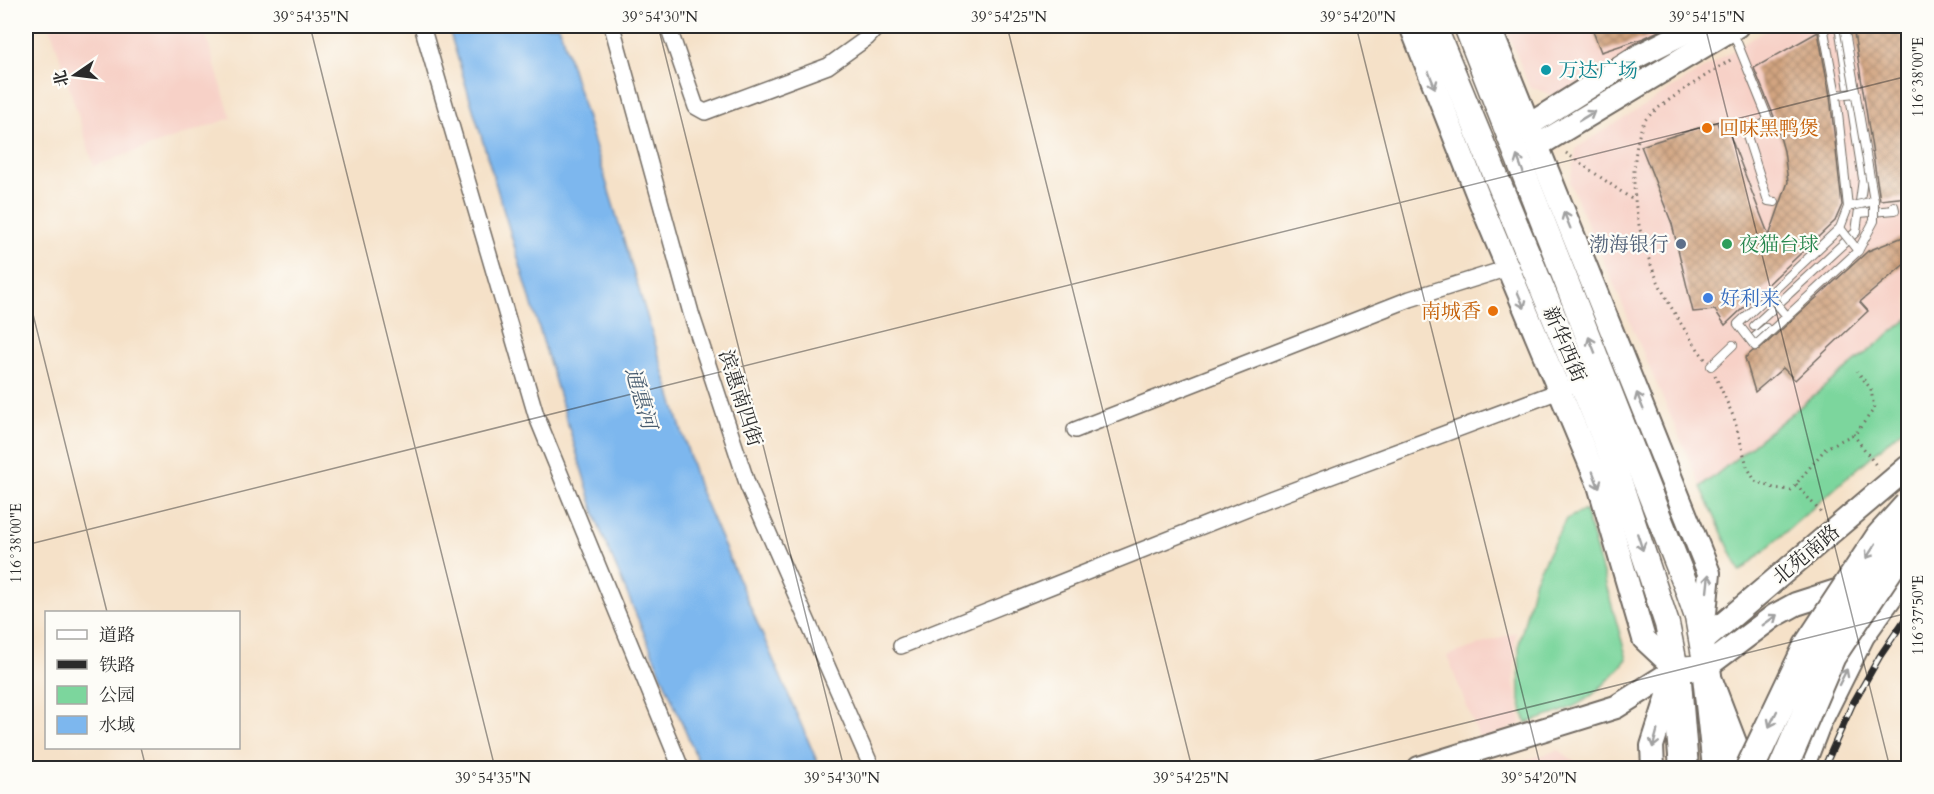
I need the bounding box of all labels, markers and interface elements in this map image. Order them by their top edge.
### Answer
text: 39°54'35"N [273,7,349,27]
text: 39°54'30"N [622,7,698,27]
text: 39°54'25"N [971,7,1047,27]
text: 39°54'20"N [1320,7,1396,27]
text: 39°54'15"N [1669,7,1745,27]
text: 116°38'00"E [1908,37,1928,117]
north arrow [45,45,105,105]
place label: 万达广场 [1558,57,1638,84]
marker: 万达广场 [1539,63,1553,77]
text: 北 [49,68,74,89]
one-way arrow [1427,70,1438,89]
one-way arrow [1578,109,1595,121]
place label: 回味黑鸭煲 [1719,115,1819,142]
marker: 回味黑鸭煲 [1700,121,1714,135]
one-way arrow [1514,155,1525,174]
one-way arrow [1561,211,1572,230]
place label: 渤海银行 [1589,231,1669,258]
place label: 夜猫台球 [1739,231,1819,258]
marker: 渤海银行 [1674,237,1688,251]
marker: 夜猫台球 [1720,237,1734,251]
place label: 好利来 [1720,285,1780,312]
one-way arrow [1516,290,1527,308]
marker: 好利来 [1701,291,1715,305]
place label: 南城香 [1421,298,1481,325]
street label: 新华西街 [1536,302,1593,386]
marker: 南城香 [1486,304,1500,318]
one-way arrow [1586,337,1597,355]
street label: 滨惠南四街 [712,346,769,450]
water label: 通惠河 [618,364,664,436]
one-way arrow [1634,392,1645,411]
one-way arrow [1591,470,1602,488]
text: 116°38'00"E [6,503,26,583]
street label: 北苑南路 [1767,518,1846,590]
one-way arrow [1635,532,1646,551]
one-way arrow [1865,542,1877,558]
one-way arrow [1703,573,1714,593]
text: 116°37'50"E [1908,575,1928,655]
legend [45,611,240,749]
one-way arrow [1762,614,1778,626]
text: 道路 [99,623,135,648]
text: 铁路 [99,653,135,678]
one-way arrow [1837,668,1849,686]
text: 公园 [99,683,135,708]
one-way arrow [1766,709,1778,727]
text: 水域 [99,713,135,738]
one-way arrow [1649,729,1660,748]
text: 39°54'35"N [455,768,531,788]
text: 39°54'30"N [804,768,880,788]
text: 39°54'25"N [1153,768,1229,788]
text: 39°54'20"N [1501,768,1577,788]

